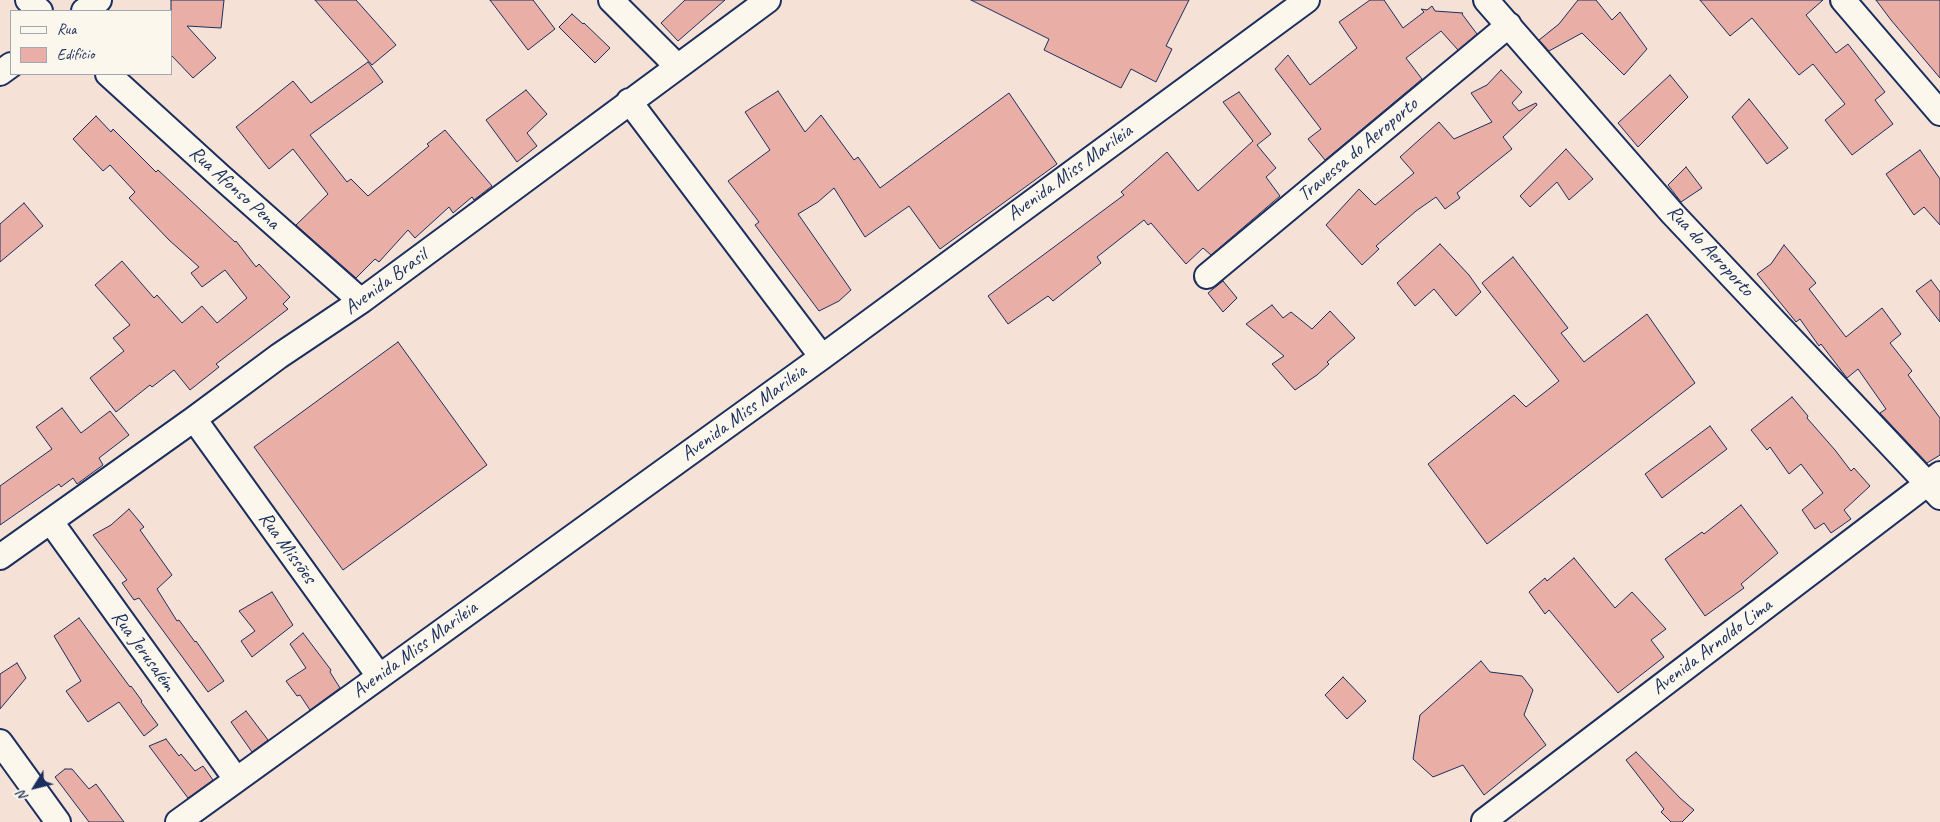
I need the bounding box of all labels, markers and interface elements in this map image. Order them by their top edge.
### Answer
legend [10,10,172,75]
text: Rua [57,20,76,39]
text: Edifício [57,45,94,64]
street label: Travessa do Aeroporto [1293,93,1423,207]
street label: Avenida Miss Marileia [1003,119,1137,227]
street label: Rua Afonso Pena [184,141,284,235]
street label: Rua do Aeroporto [1662,200,1758,302]
street label: Avenida Brasil [340,244,432,320]
street label: Avenida Miss Marileia [677,359,811,467]
street label: Rua Missões [253,507,321,589]
street label: Avenida Arnoldo Lima [1647,594,1777,700]
street label: Avenida Miss Marileia [348,596,482,704]
street label: Rua Jerusalém [106,606,180,696]
north arrow [10,762,60,812]
text: N [13,788,32,805]

